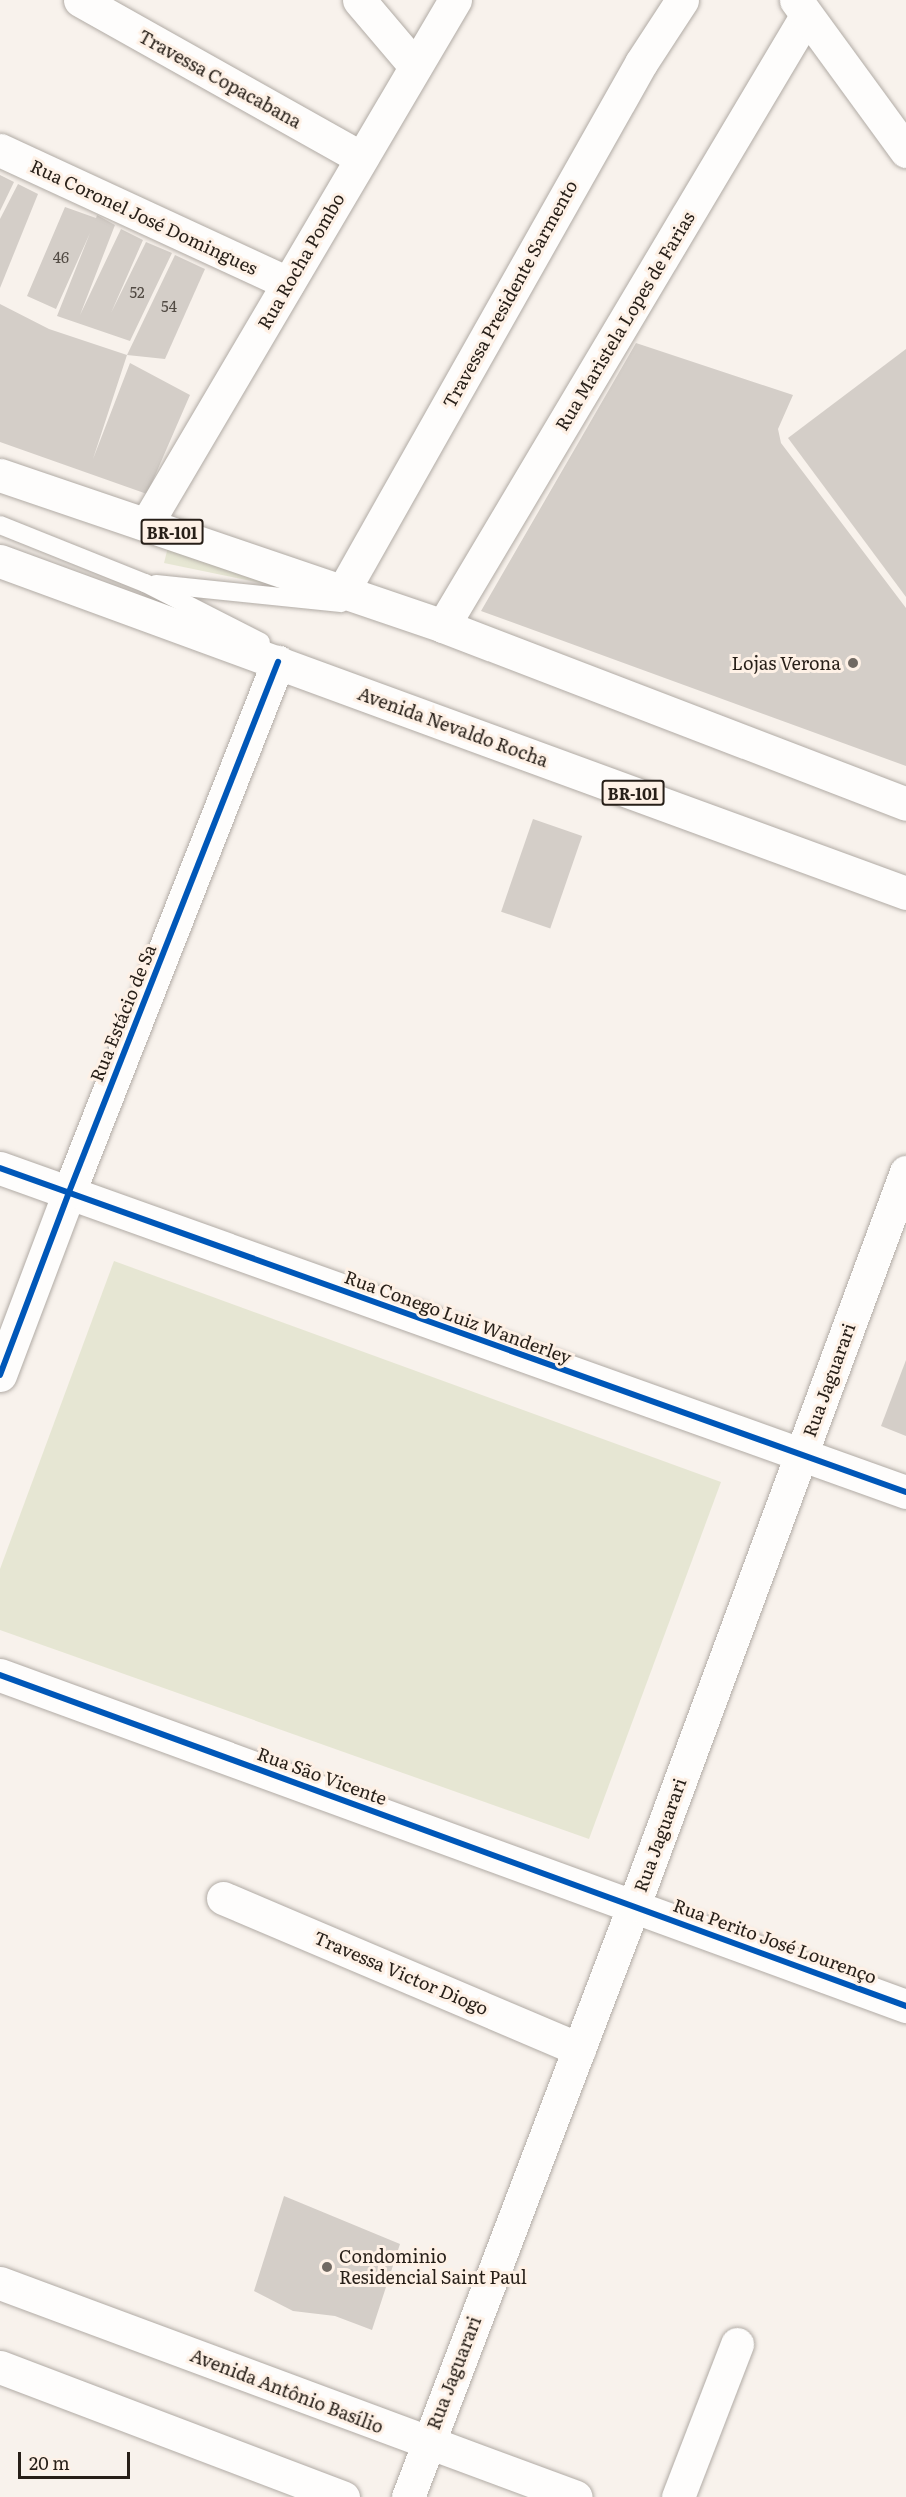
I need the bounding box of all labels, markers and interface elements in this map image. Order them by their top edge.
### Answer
street label: Travessa Copacabana [135,25,305,133]
street label: Rua Coronel José Domingues [27,155,261,279]
street label: Travessa Presidente Sarmento [438,176,582,412]
street label: Rua Rocha Pombo [253,189,349,333]
street label: Rua Maristela Lopes de Farias [551,208,699,434]
house number: 46 [53,248,69,266]
house number: 52 [129,283,145,301]
house number: 54 [161,297,177,315]
road number: BR-101 [140,519,204,545]
place label: Lojas Verona [731,652,841,674]
marker: Lojas Verona [846,656,860,670]
street label: Avenida Nevaldo Rocha [355,683,551,771]
road number: BR-101 [602,780,664,806]
street label: Rua Estácio de Sa [86,941,160,1085]
street label: Rua Conego Luiz Wanderley [342,1266,574,1368]
street label: Rua Jaguarari [798,1320,860,1440]
street label: Rua São Vicente [254,1743,390,1809]
street label: Rua Jaguarari [629,1775,691,1895]
street label: Rua Perito José Lourenço [670,1894,880,1988]
street label: Travessa Victor Diogo [311,1926,491,2020]
place label: Condominio Residencial Saint Paul [339,2246,527,2288]
marker: Condominio Residencial Saint Paul [320,2260,334,2274]
street label: Rua Jaguarari [423,2313,485,2433]
street label: Avenida Antônio Basílio [187,2344,387,2438]
scale bar [21,2440,134,2478]
text: 20 m [29,2449,70,2476]

